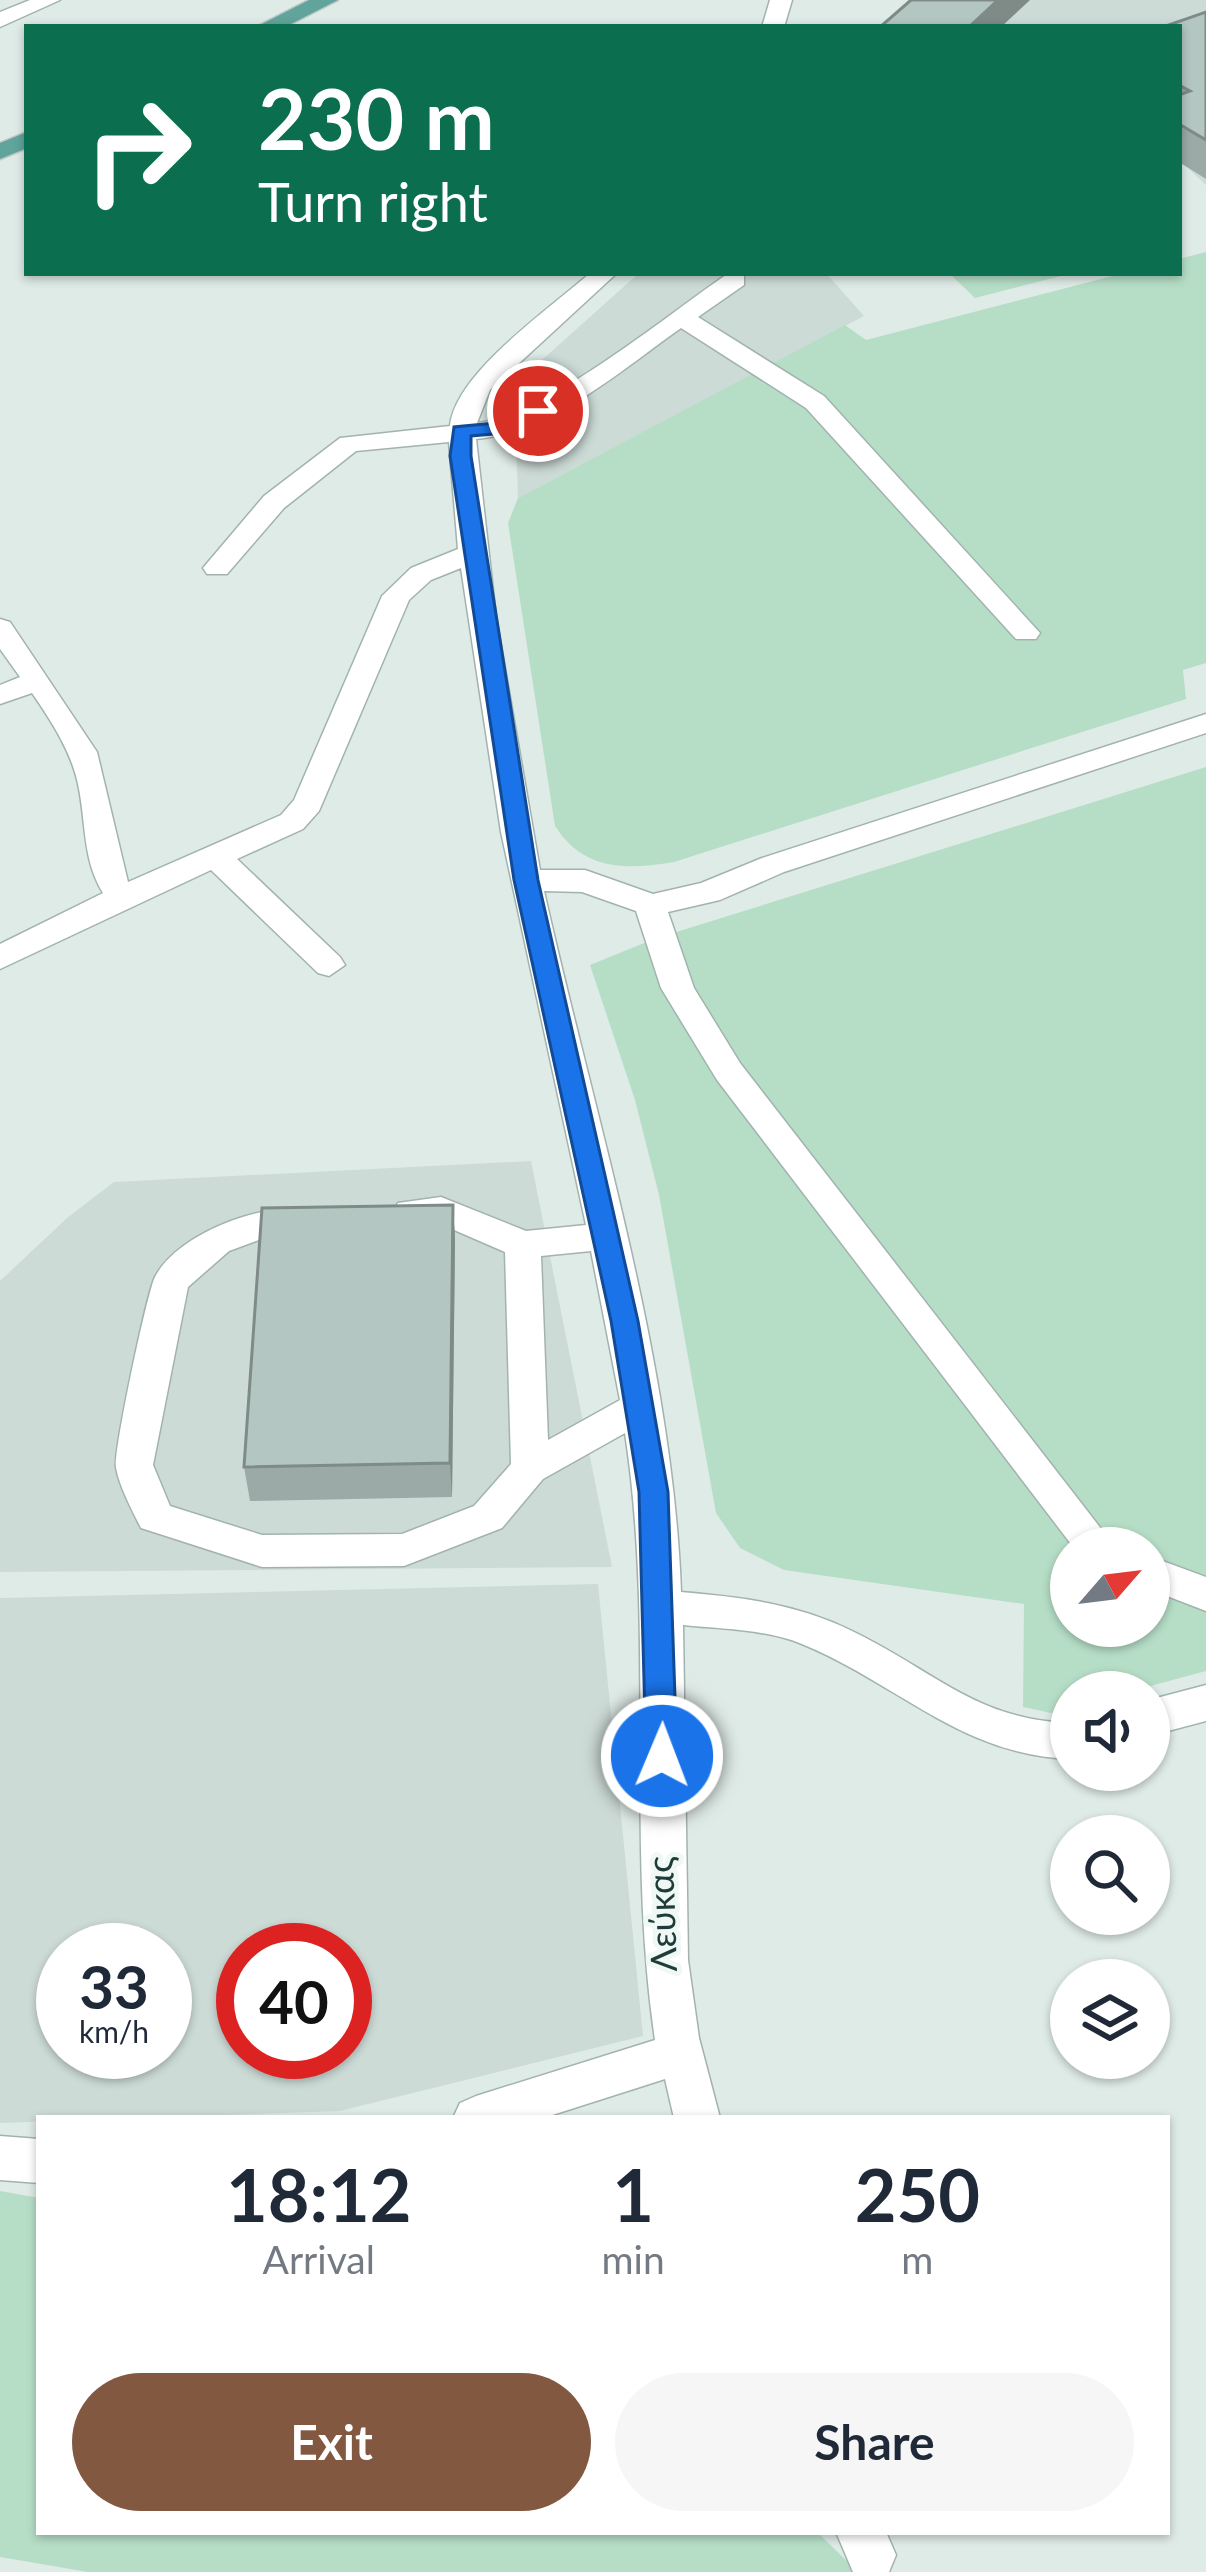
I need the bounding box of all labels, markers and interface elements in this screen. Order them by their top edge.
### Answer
text: 230 m [258,67,495,168]
icon: right [60,72,216,228]
text: Turn right [258,169,488,234]
pin [487,360,589,462]
icon: arrive [505,378,571,444]
north arrow [1050,1527,1170,1647]
map controls [1050,1527,1170,2079]
button: sound [1050,1671,1170,1791]
position arrow [599,1693,725,1819]
button: search [1050,1815,1170,1935]
street label: Λεύκας [637,1855,685,1973]
speed limit sign: 40 [216,1923,372,2079]
text: 33 [79,1950,149,2022]
button: layers [1050,1959,1170,2079]
text: km/h [79,2013,149,2049]
text: 18:12 [226,2151,412,2237]
text: 1 [612,2151,654,2237]
text: 250 [855,2151,980,2237]
text: Arrival [263,2236,375,2282]
text: min [602,2236,665,2282]
text: m [901,2236,933,2282]
button: Exit [72,2373,591,2511]
button: Share [615,2373,1134,2511]

